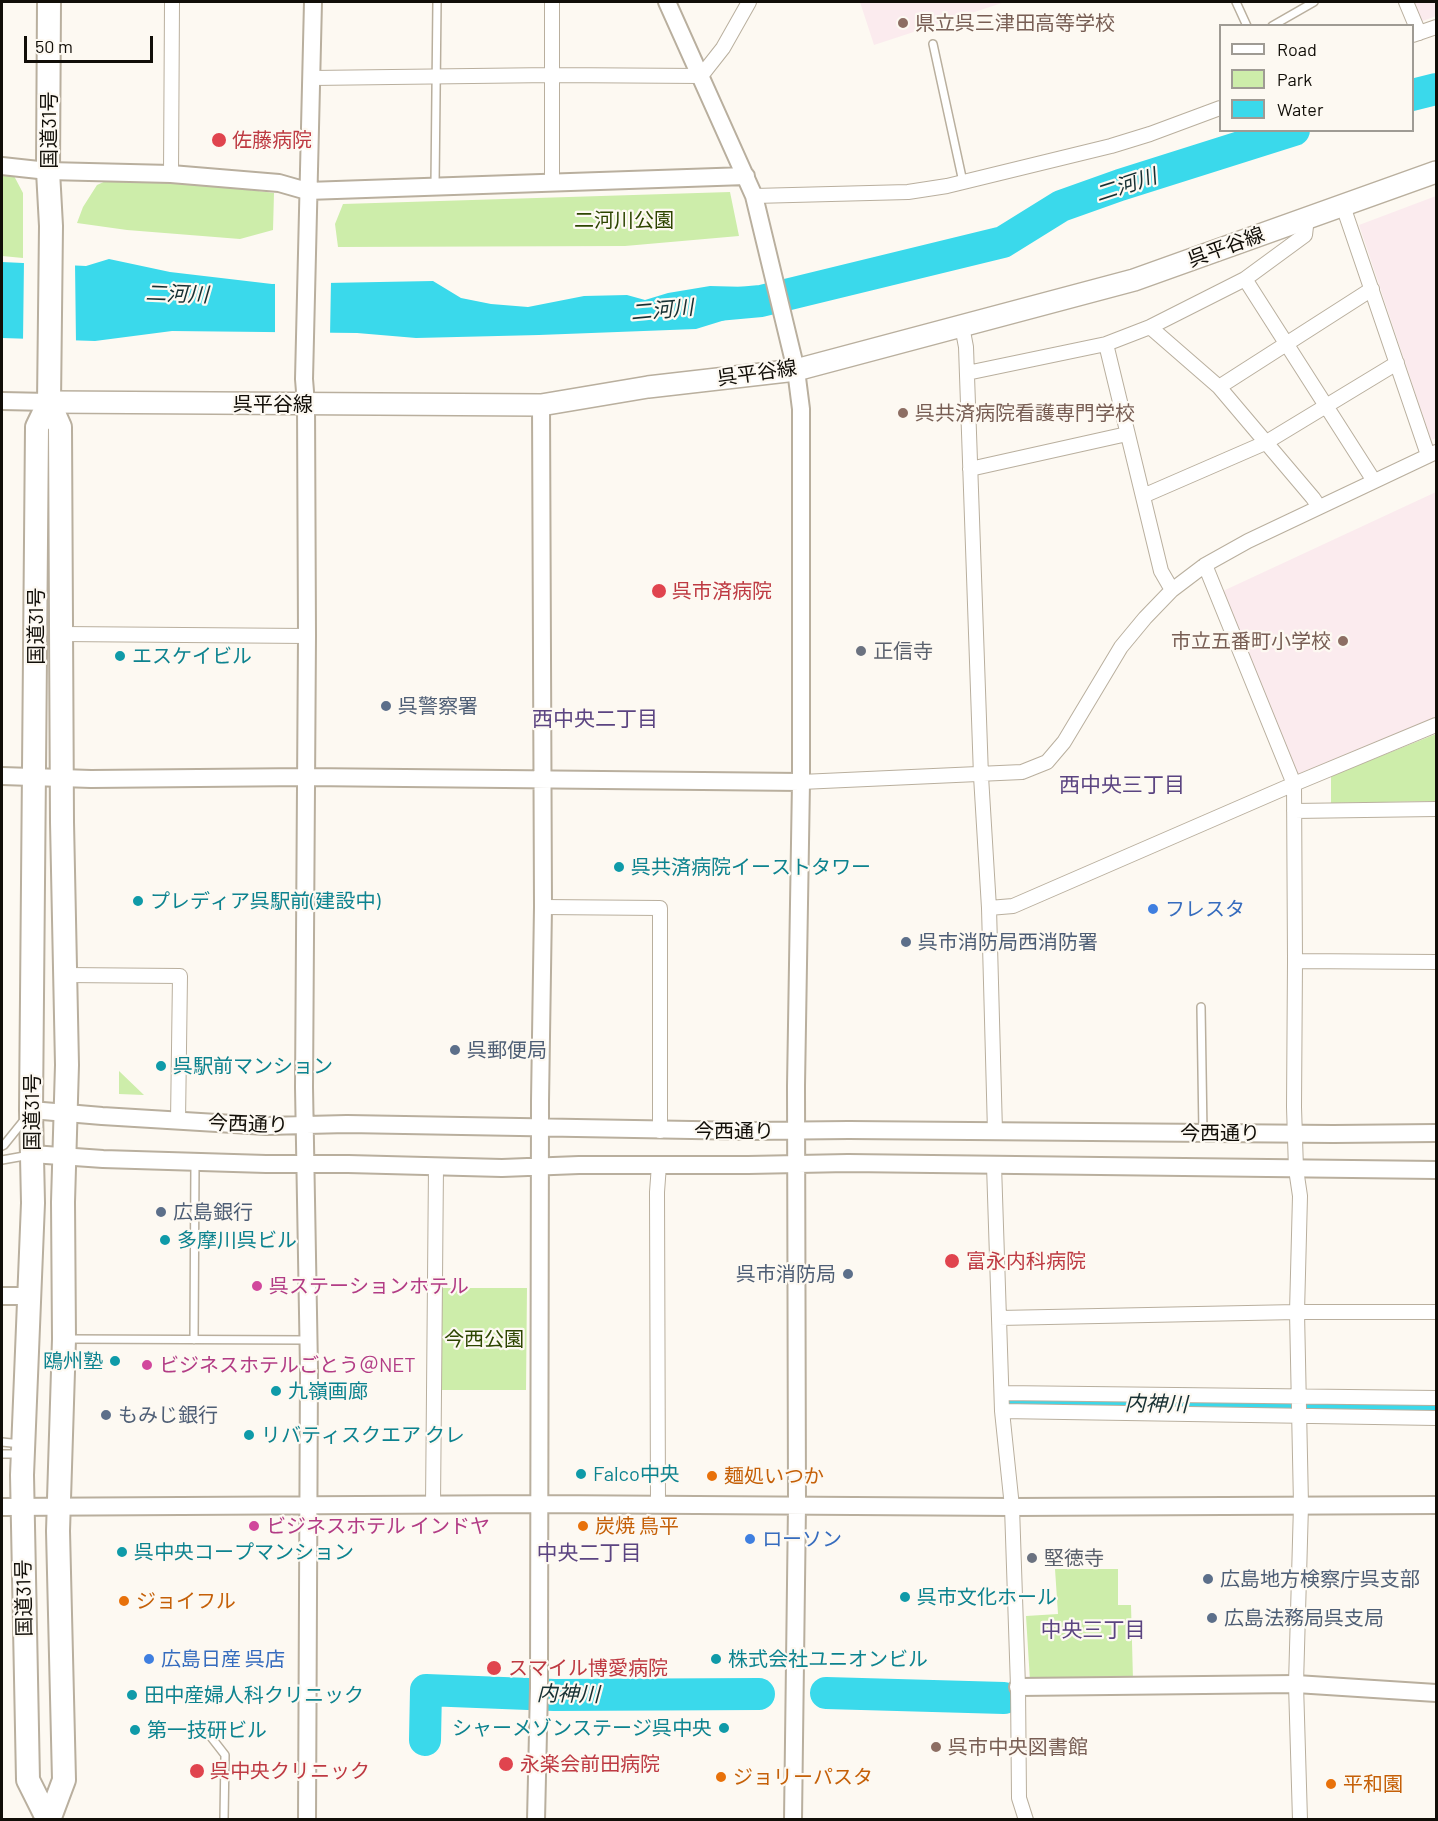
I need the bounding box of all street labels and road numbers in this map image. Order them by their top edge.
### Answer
street label: 国道31号 [37,91,61,169]
street label: 呉平谷線 [1184,222,1268,272]
street label: 呉平谷線 [716,356,798,390]
street label: 呉平谷線 [233,392,313,416]
street label: 国道31号 [24,587,48,665]
street label: 国道31号 [20,1073,44,1151]
street label: 今西通り [208,1111,288,1137]
street label: 今西通り [694,1119,774,1143]
street label: 今西通り [1180,1121,1260,1145]
street label: 国道31号 [11,1559,37,1637]

